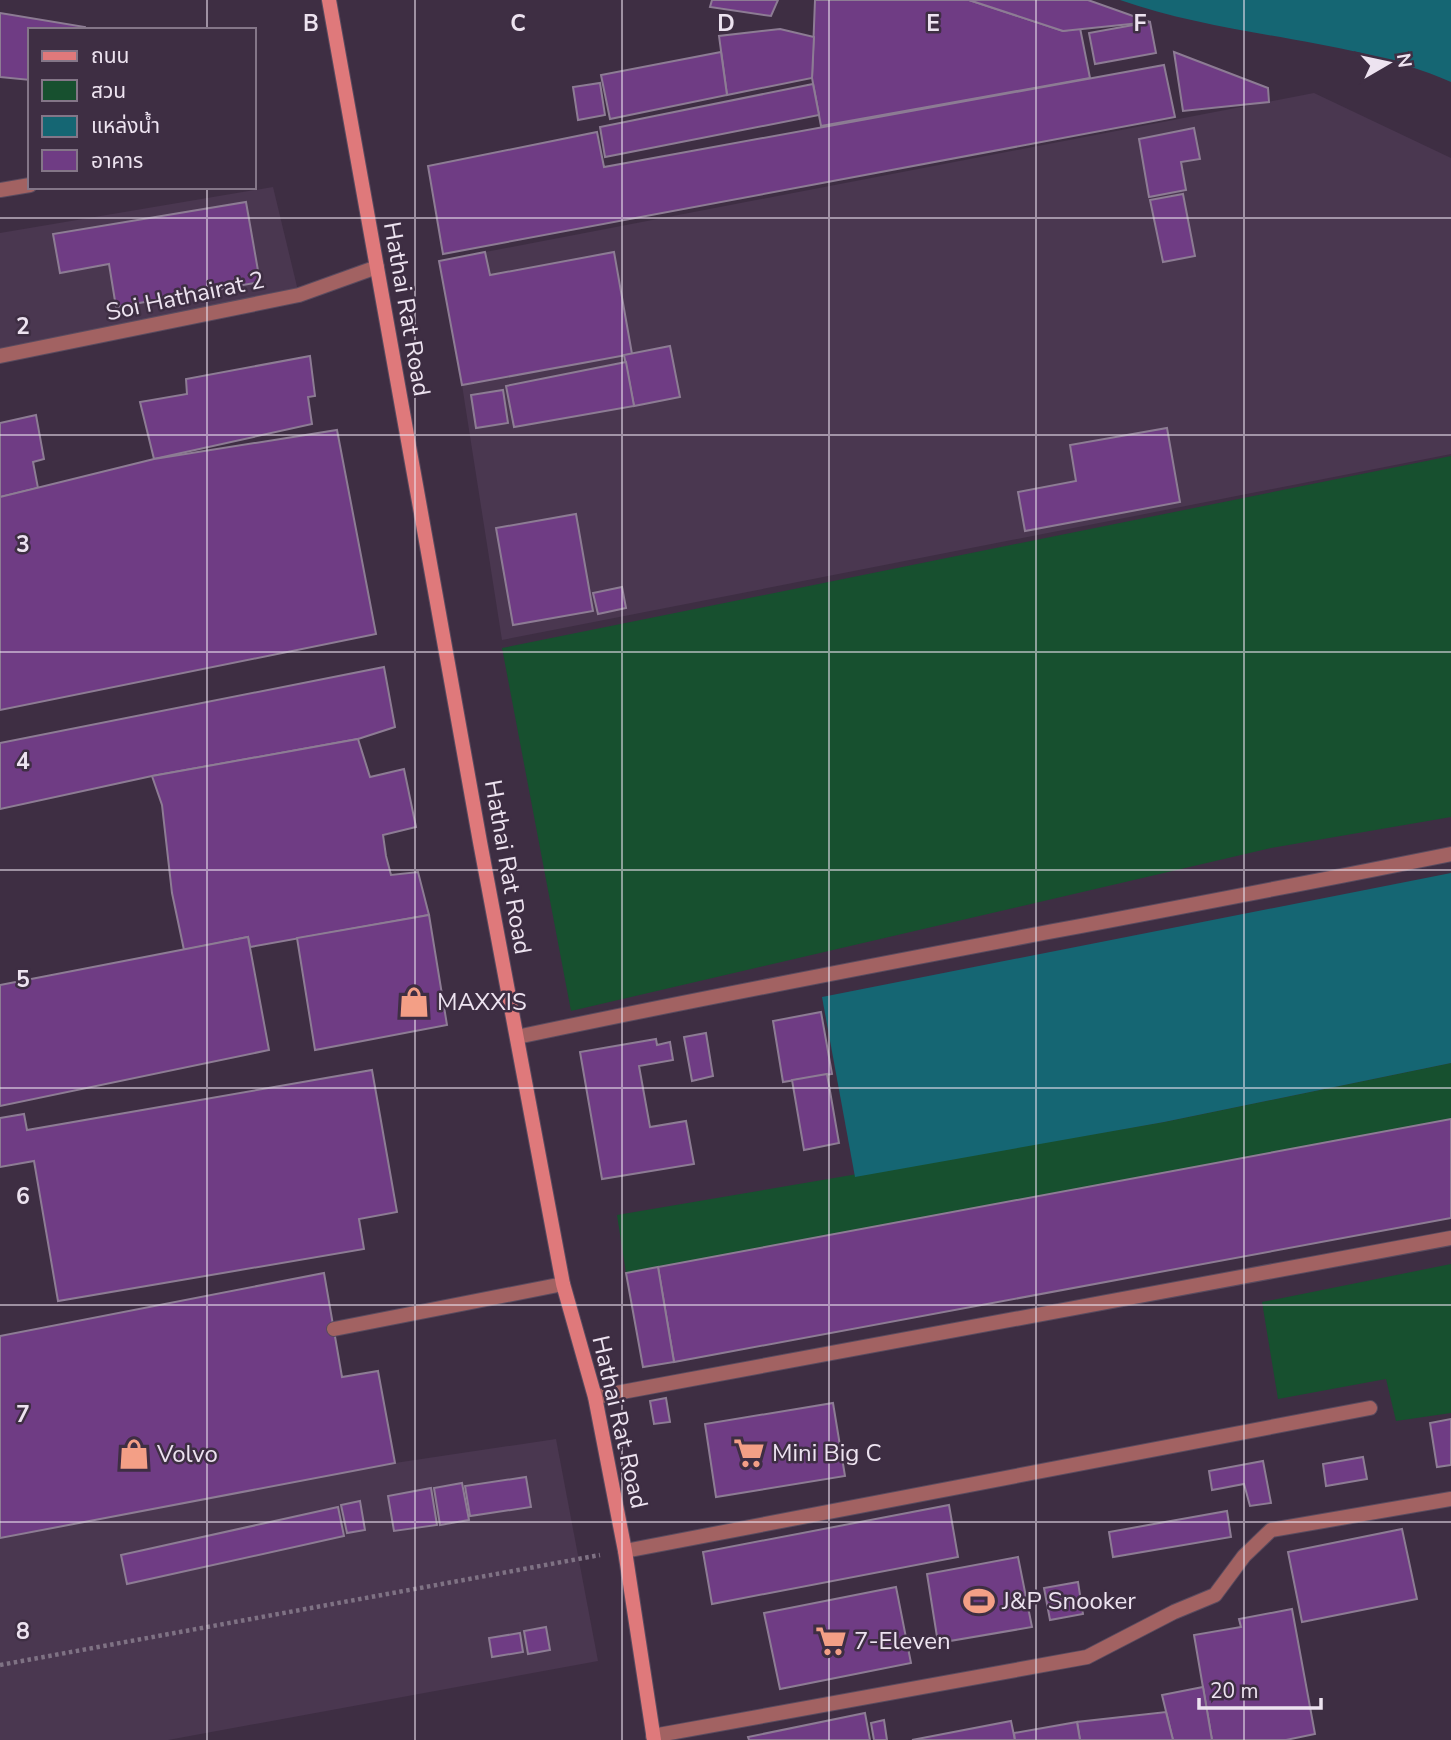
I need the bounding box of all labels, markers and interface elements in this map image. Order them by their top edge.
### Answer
text: B [303,8,319,39]
text: C [510,8,526,39]
text: D [717,8,735,39]
text: E [926,8,940,39]
text: F [1134,8,1147,39]
legend [28,28,256,189]
north arrow [1353,28,1423,98]
text: ถนน [91,42,129,70]
text: N [1390,51,1418,70]
text: สวน [91,77,126,105]
text: แหล่งน้ำ [91,111,160,140]
text: อาคาร [91,147,143,175]
street label: Hathai Rat Road [376,219,438,399]
street label: Soi Hathairat 2 [103,264,267,328]
text: 2 [16,311,30,342]
text: 3 [16,529,30,560]
text: 4 [16,746,30,777]
street label: Hathai Rat Road [477,777,539,957]
text: 5 [16,964,30,995]
shop icon: MAXXIS [397,985,431,1019]
place label: MAXXIS [437,986,527,1018]
text: 6 [16,1181,30,1212]
street label: Hathai Rat Road [585,1332,655,1512]
text: 7 [16,1399,30,1430]
supermarket icon: Mini Big C [732,1436,766,1470]
shop icon: Volvo [117,1437,151,1471]
place label: Mini Big C [772,1437,882,1469]
place label: Volvo [156,1438,218,1470]
sports icon: J&P Snooker [962,1584,996,1618]
place label: J&P Snooker [1001,1585,1136,1617]
text: 8 [16,1616,30,1647]
supermarket icon: 7-Eleven [814,1624,848,1658]
place label: 7-Eleven [854,1625,951,1657]
scale bar [1199,1666,1322,1710]
text: 20 m [1210,1677,1259,1705]

